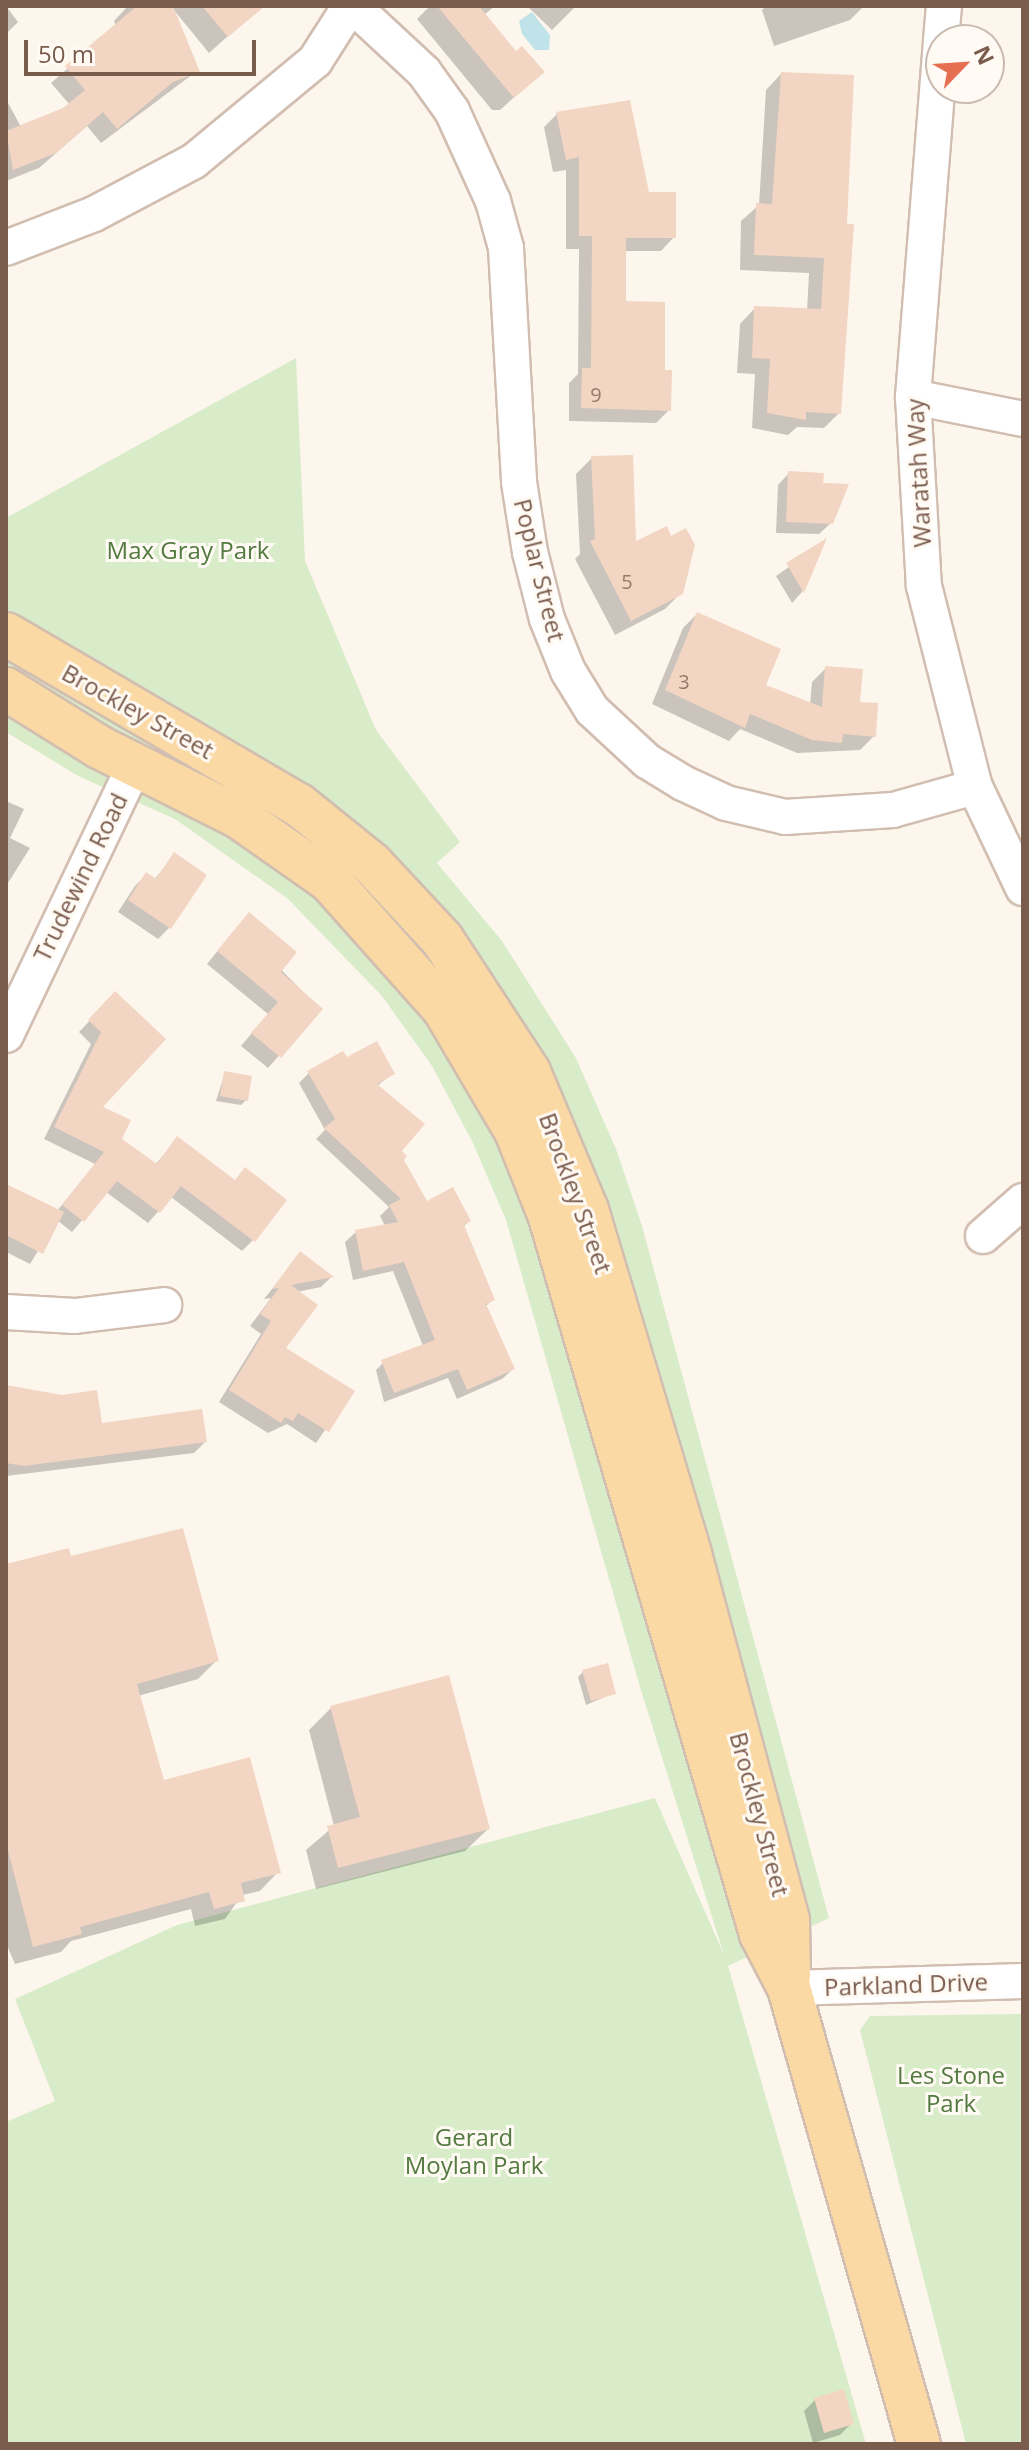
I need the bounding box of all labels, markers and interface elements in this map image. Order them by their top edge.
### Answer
scale bar [28,24,260,74]
north arrow [925,24,1005,104]
text: 50 m [38,37,94,70]
text: N [968,40,1002,69]
house number: 9 [590,382,602,406]
street label: Waratah Way [900,398,936,548]
street label: Poplar Street [508,496,572,644]
park label: Max Gray Park [107,536,269,564]
house number: 5 [621,569,633,593]
street label: Brockley Street [57,658,219,764]
house number: 3 [678,669,690,693]
street label: Trudewind Road [27,788,133,966]
street label: Brockley Street [534,1109,618,1277]
street label: Brockley Street [724,1729,796,1899]
street label: Parkland Drive [824,1967,988,2001]
park label: Les Stone Park [897,2061,1005,2117]
park label: Gerard Moylan Park [405,2123,543,2179]

